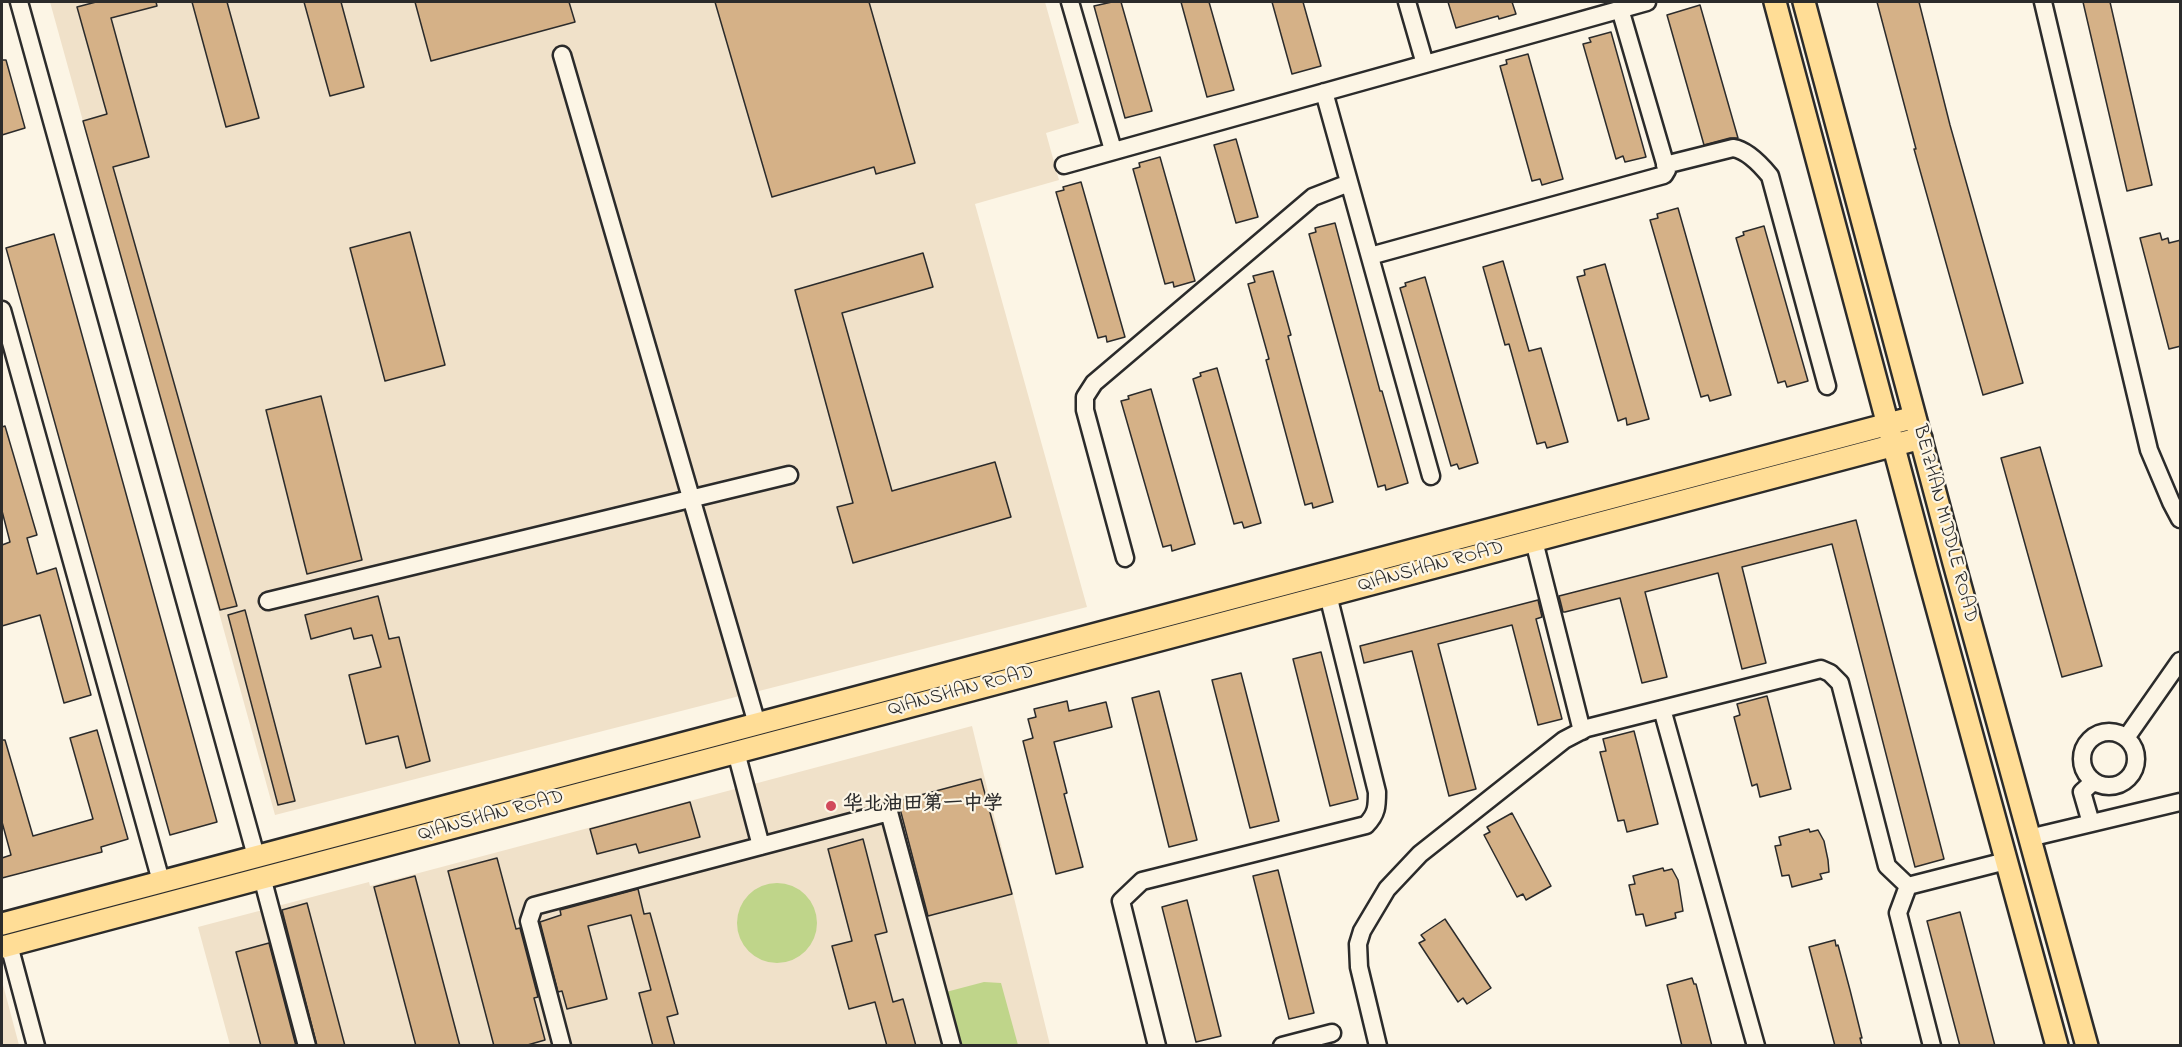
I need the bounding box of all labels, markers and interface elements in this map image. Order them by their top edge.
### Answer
street label: BEIZHAN MIDDLE ROAD [1906,423,1982,625]
street label: QIANSHAN ROAD [1355,537,1507,599]
street label: QIANSHAN ROAD [885,661,1037,723]
street label: QIANSHAN ROAD [415,786,567,848]
place label: 华北油田第一中学 [843,794,1003,818]
marker: 华北油田第一中学 [824,799,838,813]

